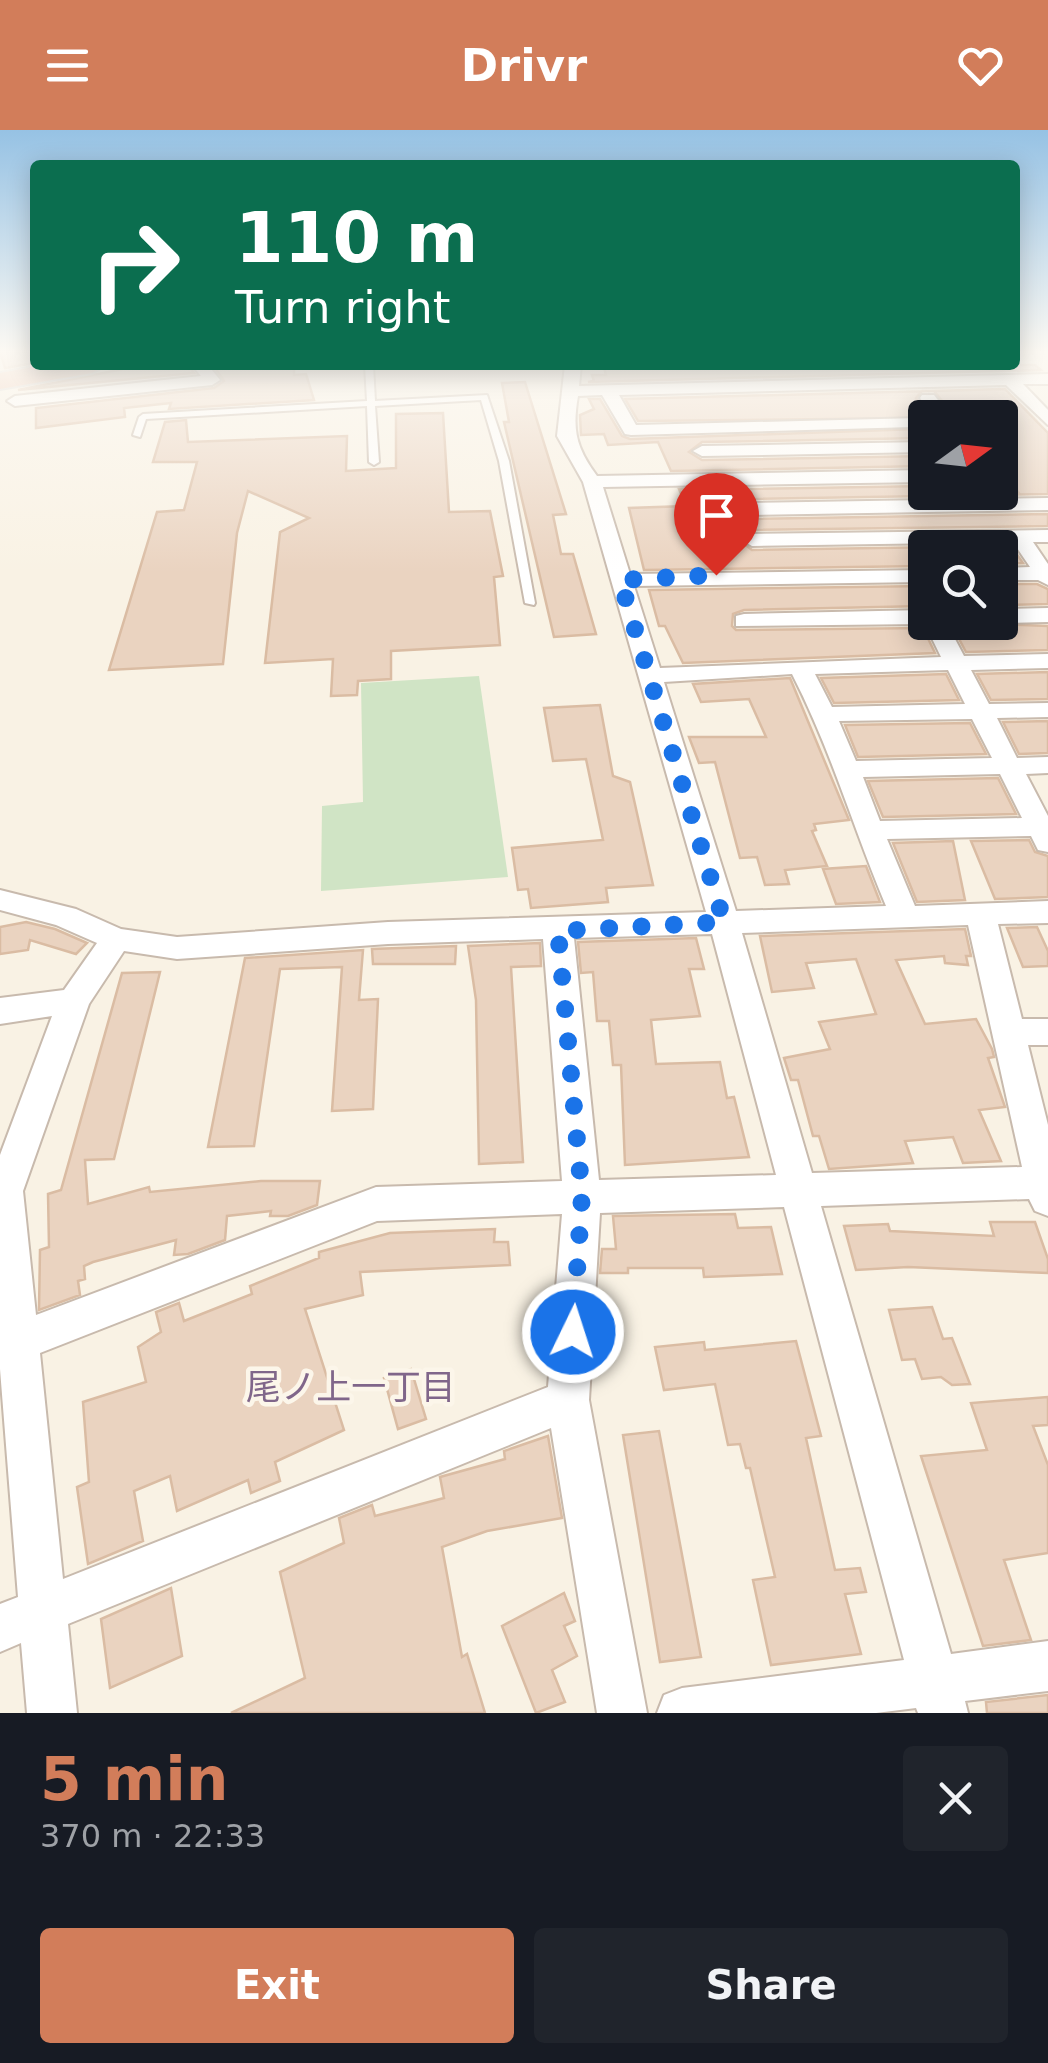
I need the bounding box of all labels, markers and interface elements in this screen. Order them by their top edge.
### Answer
icon: menu [40,38,95,93]
icon: heart [953,38,1008,93]
text: Drivr [461,39,587,92]
text: 110 m [235,197,478,279]
icon: right [70,200,200,330]
text: Turn right [235,281,450,334]
north arrow [908,400,1018,510]
map controls [908,400,1018,640]
pin [674,473,759,576]
icon: arrive [689,488,744,543]
button: search [908,530,1018,640]
position arrow [521,1280,625,1384]
district label: 尾ノ上一丁目 [246,1367,456,1407]
text: 5 min [40,1744,228,1814]
button: close [903,1746,1008,1851]
text: 370 m · 22:33 [40,1817,265,1855]
button: Exit [40,1928,514,2043]
button: Share [534,1928,1008,2043]

